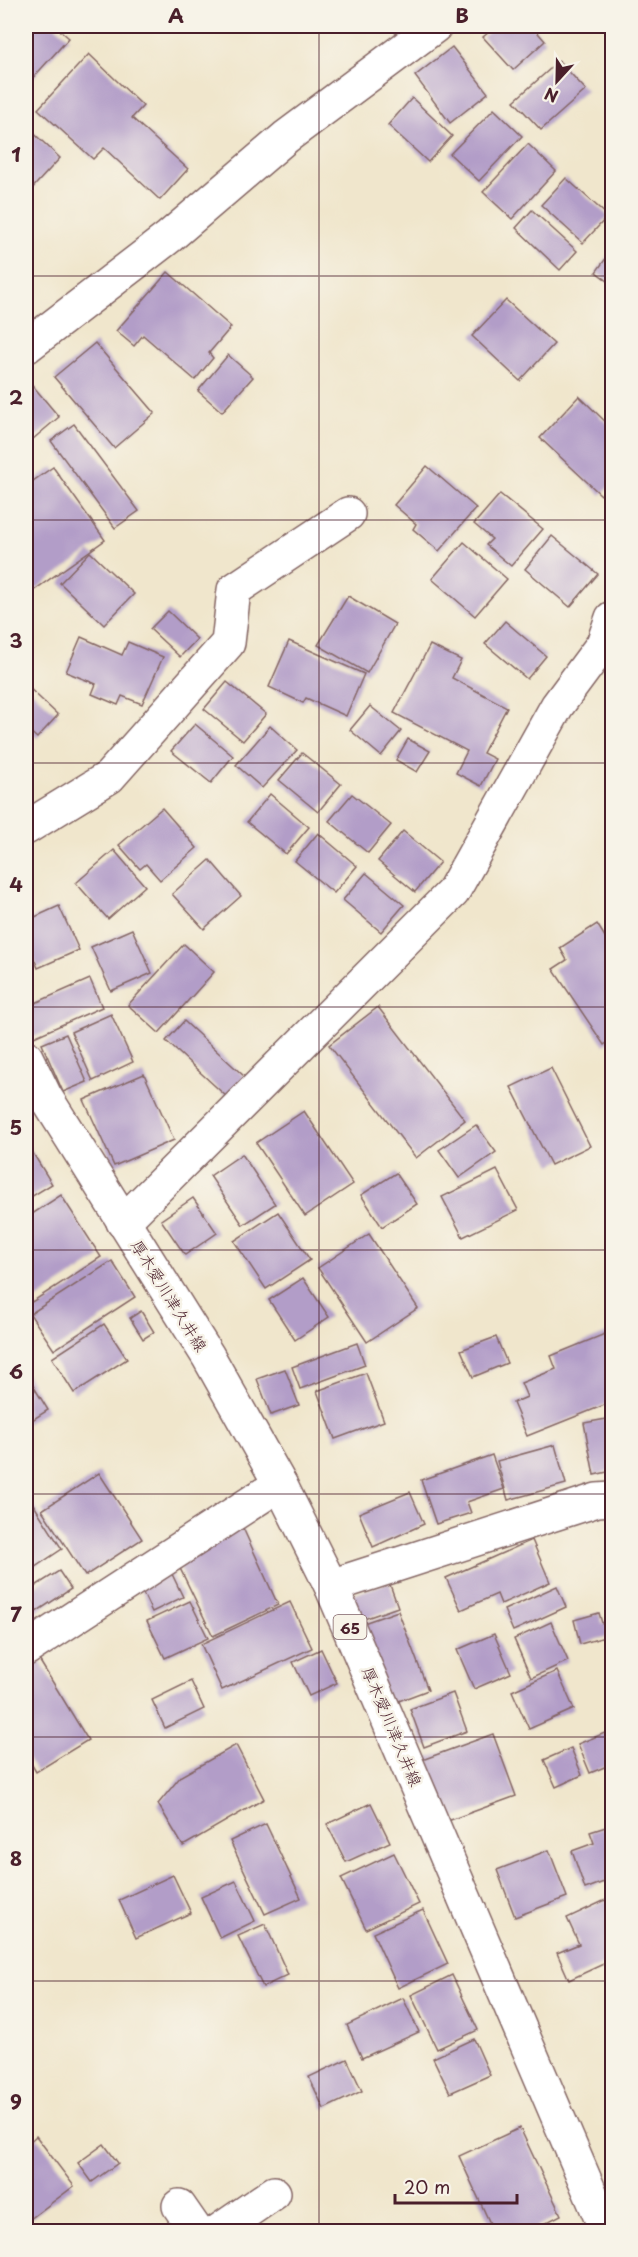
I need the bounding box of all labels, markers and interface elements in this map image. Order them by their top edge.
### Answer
text: A [168,0,184,30]
text: B [455,0,469,30]
north arrow [527,51,587,111]
text: N [541,82,561,109]
text: 1 [11,139,21,169]
text: 2 [9,382,23,412]
text: 3 [9,625,23,655]
text: 4 [9,869,23,899]
text: 5 [10,1112,22,1142]
street label: 厚木愛川津久井線 [126,1234,214,1356]
text: 6 [9,1356,23,1386]
text: 7 [10,1599,22,1629]
road number: 65 [334,1615,366,1639]
street label: 厚木愛川津久井線 [357,1662,429,1790]
text: 8 [10,1843,22,1873]
text: 9 [10,2086,22,2116]
scale bar [395,2167,516,2205]
text: 20 m [404,2173,450,2200]

